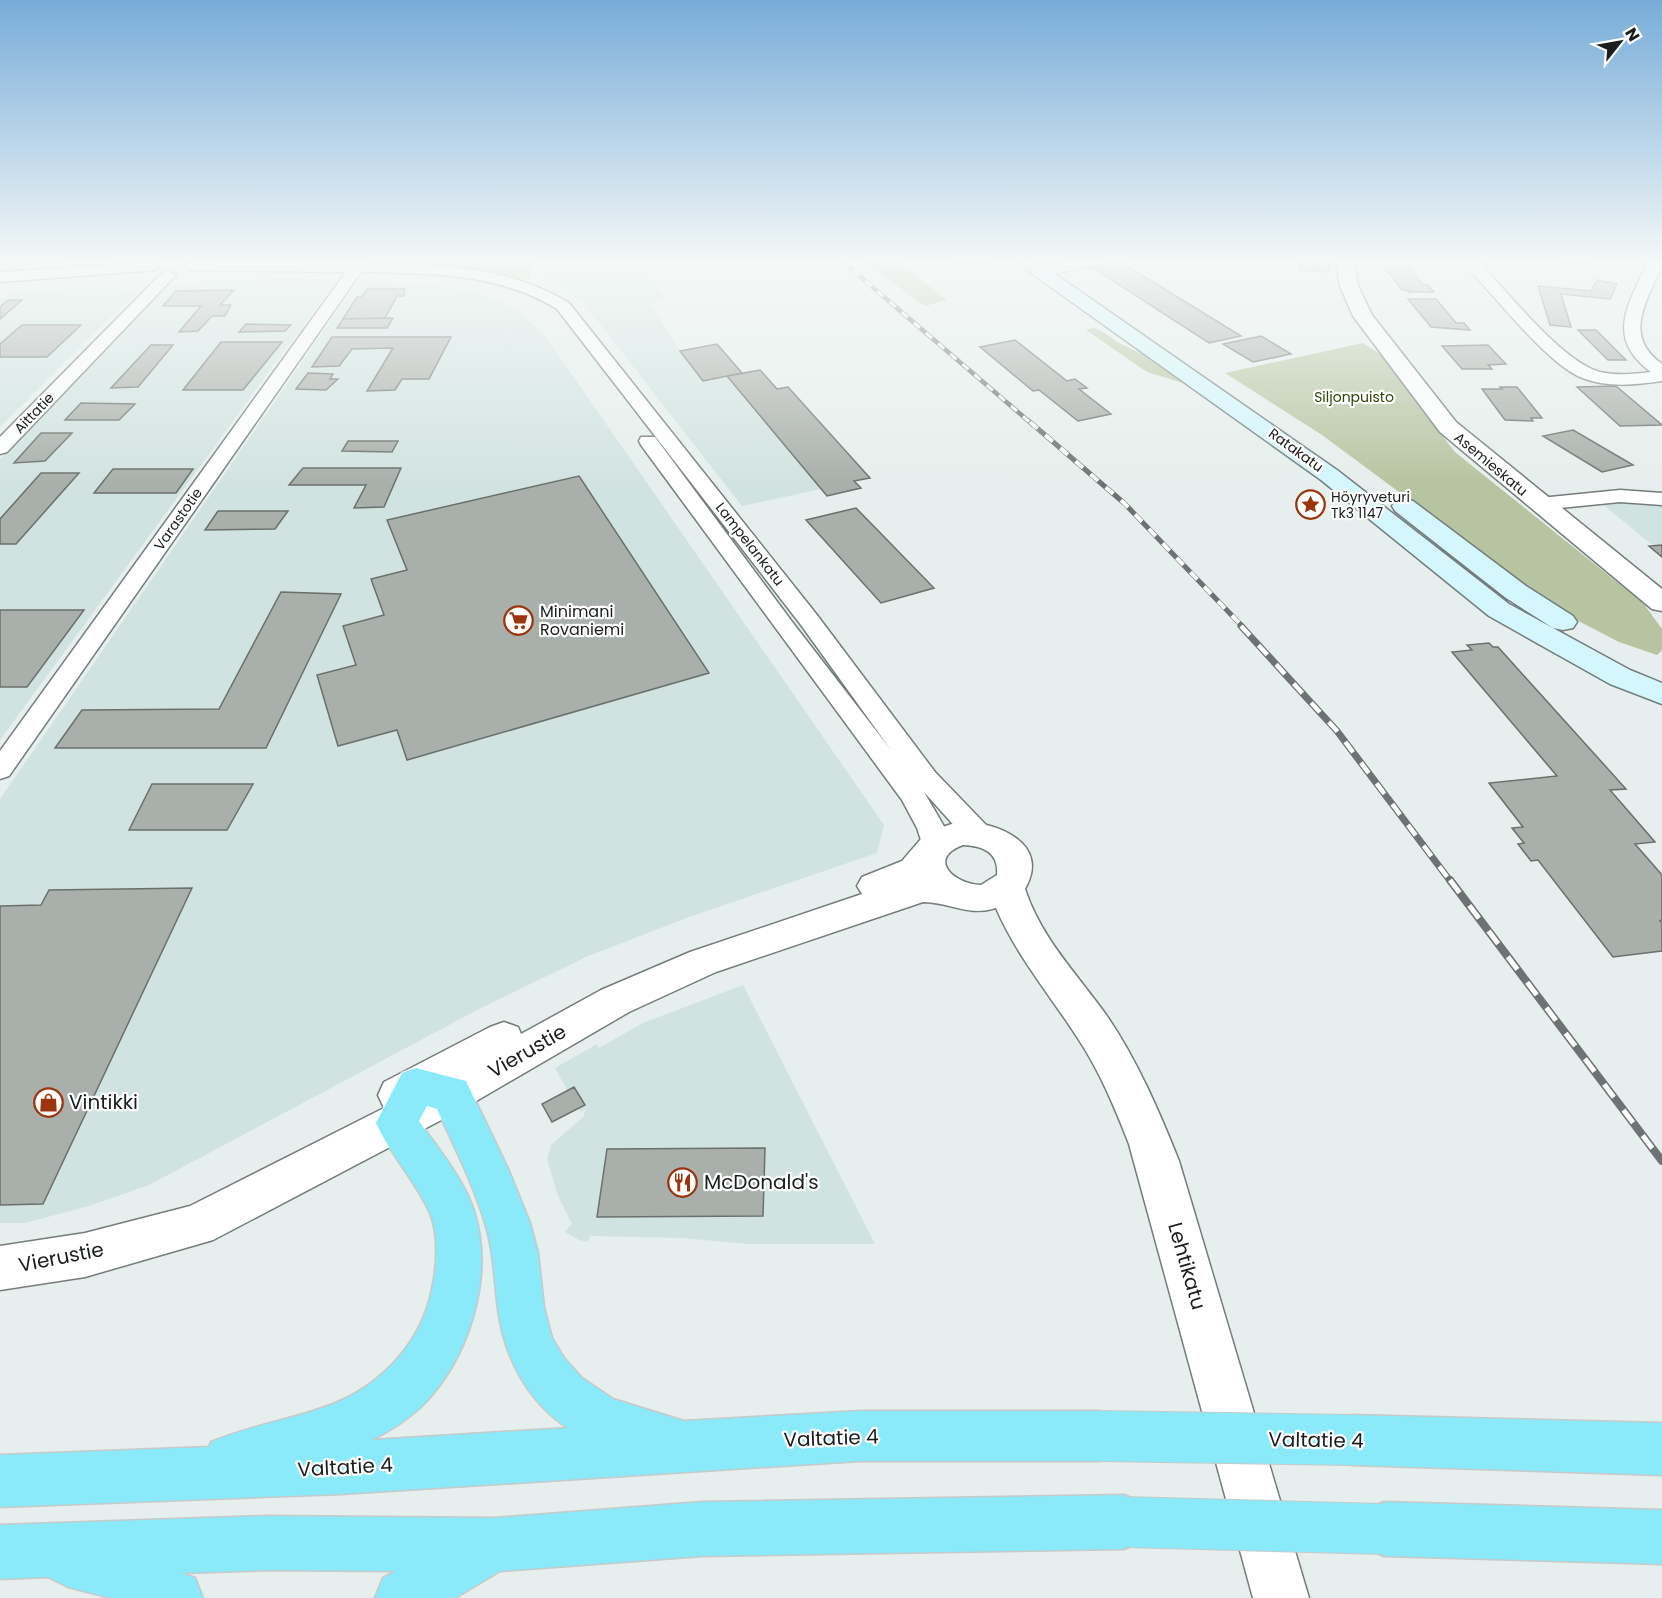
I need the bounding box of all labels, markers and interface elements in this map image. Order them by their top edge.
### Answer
north arrow [1590,12,1650,72]
text: N [1619,23,1645,46]
park label: Siljonpuisto [1314,387,1394,407]
street label: Aittatie [10,388,59,438]
street label: Ratakatu [1265,423,1327,477]
street label: Asemieskatu [1450,427,1532,501]
street label: Varastotie [149,483,207,554]
place label: Höyryveturi Tk3 1147 [1331,487,1410,523]
place icon: Höyryveturi Tk3 1147 [1294,489,1326,521]
street label: Lampelankatu [711,498,789,590]
place label: Minimani Rovaniemi [540,600,624,641]
supermarket icon: Minimani Rovaniemi [503,604,535,636]
street label: Vierustie [483,1017,571,1085]
shop icon: Vintikki [32,1086,64,1118]
place label: Vintikki [69,1088,138,1116]
restaurant icon: McDonald's [667,1166,699,1198]
place label: McDonald's [704,1168,819,1196]
street label: Lehtikatu [1161,1219,1213,1313]
street label: Vierustie [16,1235,106,1279]
street label: Valtatie 4 [783,1422,879,1454]
street label: Valtatie 4 [1268,1425,1364,1455]
street label: Valtatie 4 [297,1451,393,1483]

